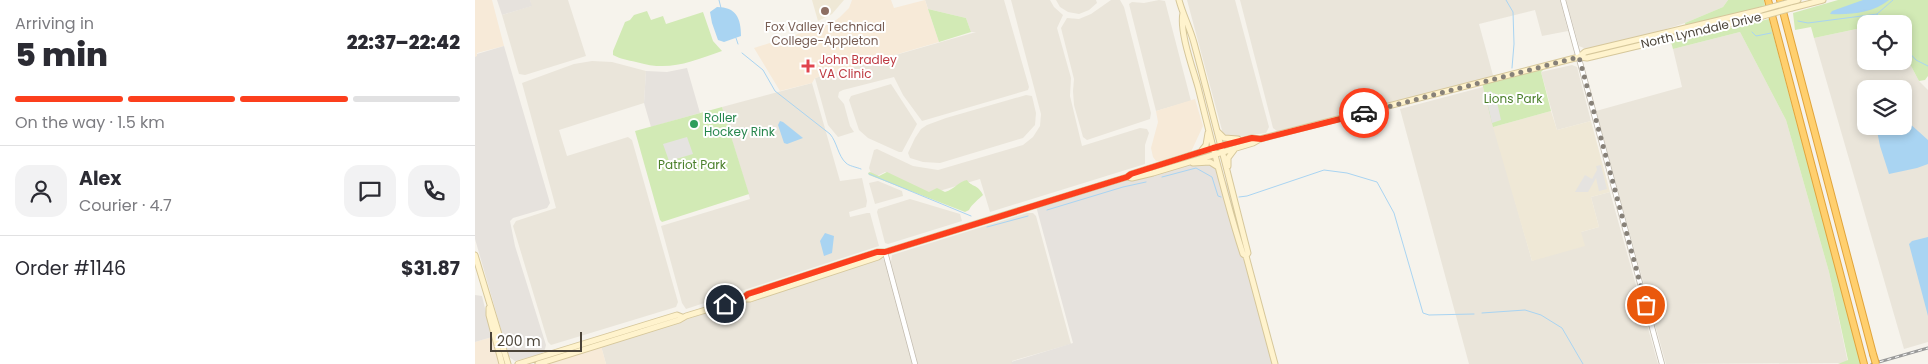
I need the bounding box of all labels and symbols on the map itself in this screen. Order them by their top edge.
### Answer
marker: Fox Valley Technical College-Appleton [819,5,831,17]
street label: North Lynndale Drive [1639,8,1763,52]
place label: Fox Valley Technical College-Appleton [765,18,885,49]
place label: John Bradley VA Clinic [819,51,897,82]
marker: John Bradley VA Clinic [801,59,815,73]
courier [1339,88,1389,138]
park label: Lions Park [1484,90,1543,107]
place label: Roller Hockey Rink [704,109,776,140]
marker: Roller Hockey Rink [688,118,700,130]
park label: Patriot Park [658,156,727,173]
pin [704,283,746,325]
pin [1625,284,1667,326]
scale bar [490,329,583,352]

